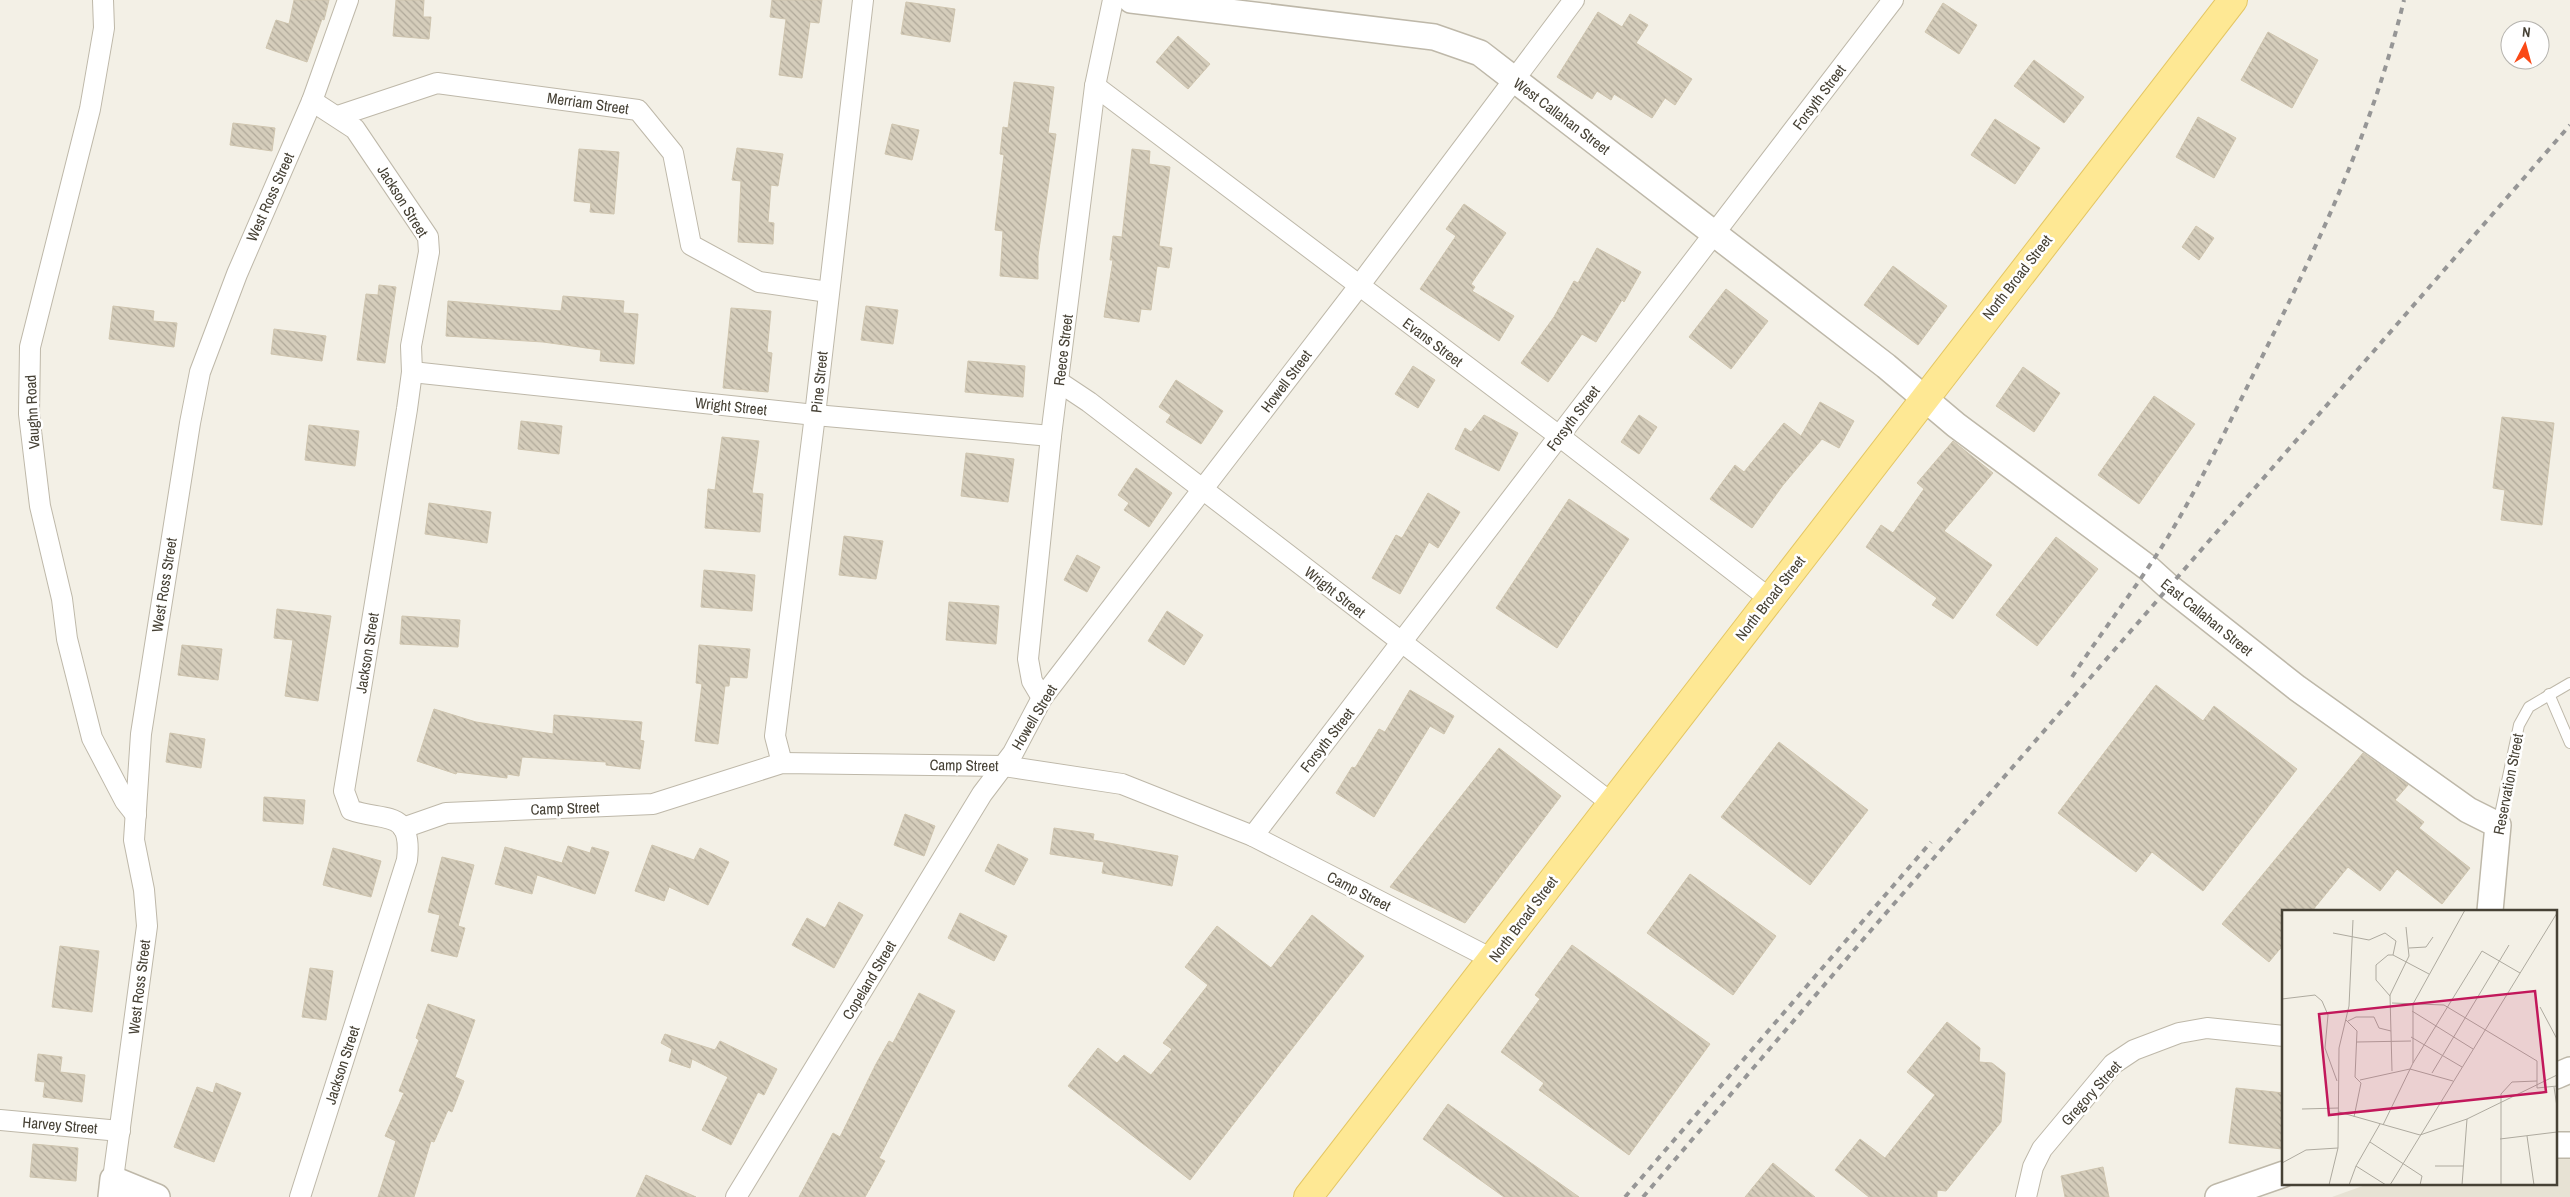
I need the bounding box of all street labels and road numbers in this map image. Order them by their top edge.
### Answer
street label: Forsyth Street [1788,60,1851,134]
street label: West Callahan Street [1509,73,1615,160]
street label: Merriam Street [546,87,631,119]
street label: West Ross Street [241,149,299,245]
street label: Jackson Street [373,161,434,242]
street label: North Broad Street [1977,230,2057,324]
street label: Evans Street [1399,312,1468,372]
street label: Reece Street [1048,313,1078,387]
street label: Howell Street [1256,345,1317,417]
street label: Pine Street [805,350,833,414]
street label: Vaughn Road [20,374,44,450]
street label: Forsyth Street [1542,381,1605,455]
street label: Wright Street [694,392,769,420]
street label: West Ross Street [146,536,182,634]
street label: North Broad Street [1730,551,1810,645]
street label: Wright Street [1300,561,1370,623]
street label: East Callahan Street [2157,573,2258,661]
street label: Jackson Street [350,611,384,695]
street label: Howell Street [1006,680,1062,754]
street label: Forsyth Street [1295,703,1359,777]
street label: Reservation Street [2488,731,2528,836]
street label: Camp Street [929,754,999,776]
street label: Camp Street [530,796,600,820]
street label: Camp Street [1323,866,1395,916]
street label: North Broad Street [1484,871,1563,966]
street label: Copeland Street [837,936,901,1024]
street label: West Ross Street [123,938,155,1036]
street label: Jackson Street [319,1023,365,1107]
street label: Gregory Street [2056,1056,2126,1130]
street label: Harvey Street [22,1111,99,1139]

